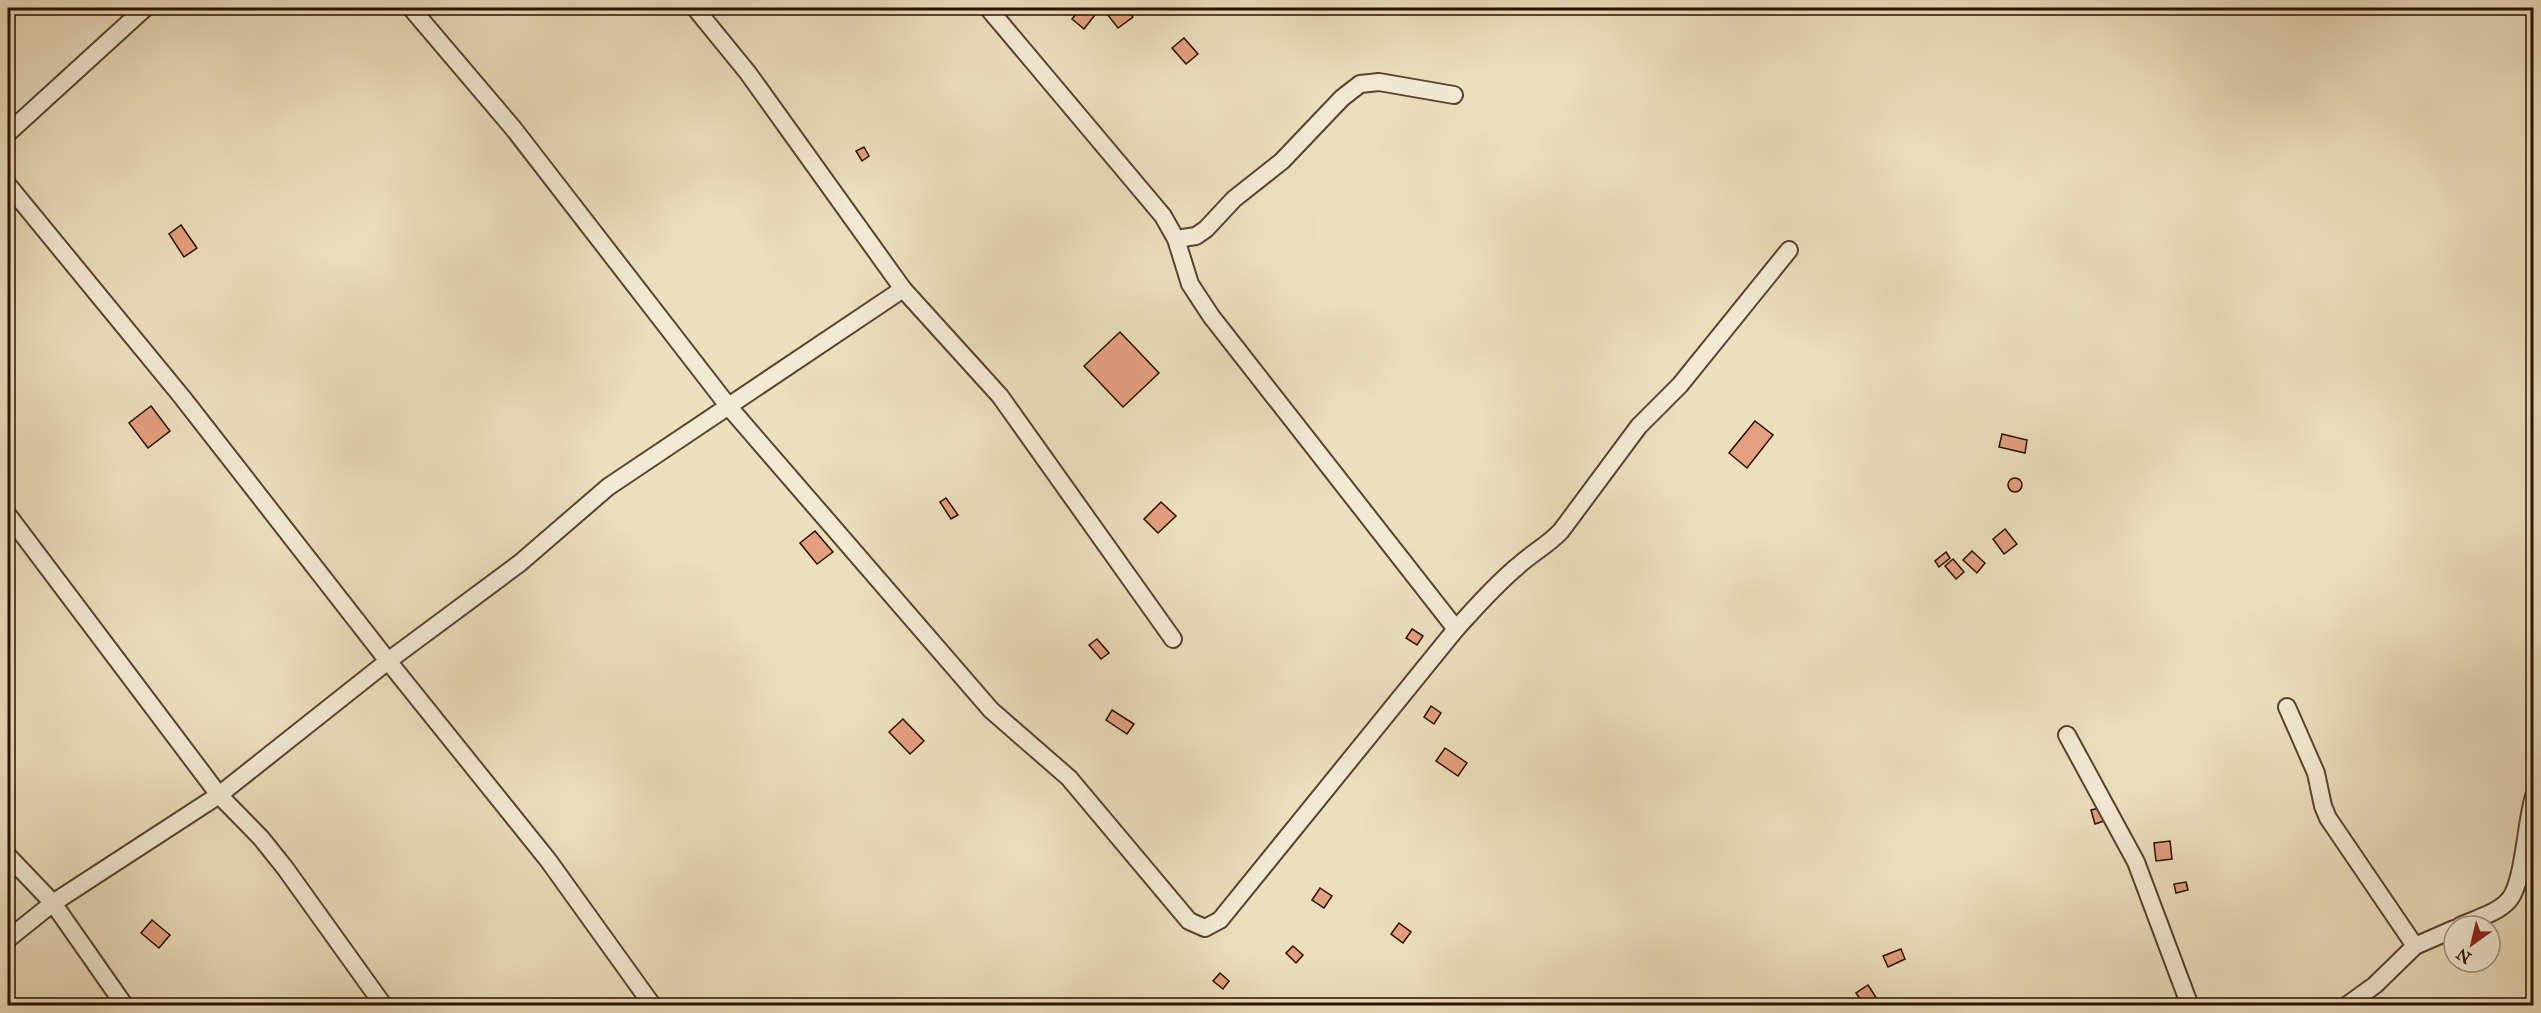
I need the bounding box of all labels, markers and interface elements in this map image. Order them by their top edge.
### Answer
north arrow [2442,914,2502,974]
text: N [2453,944,2475,968]

